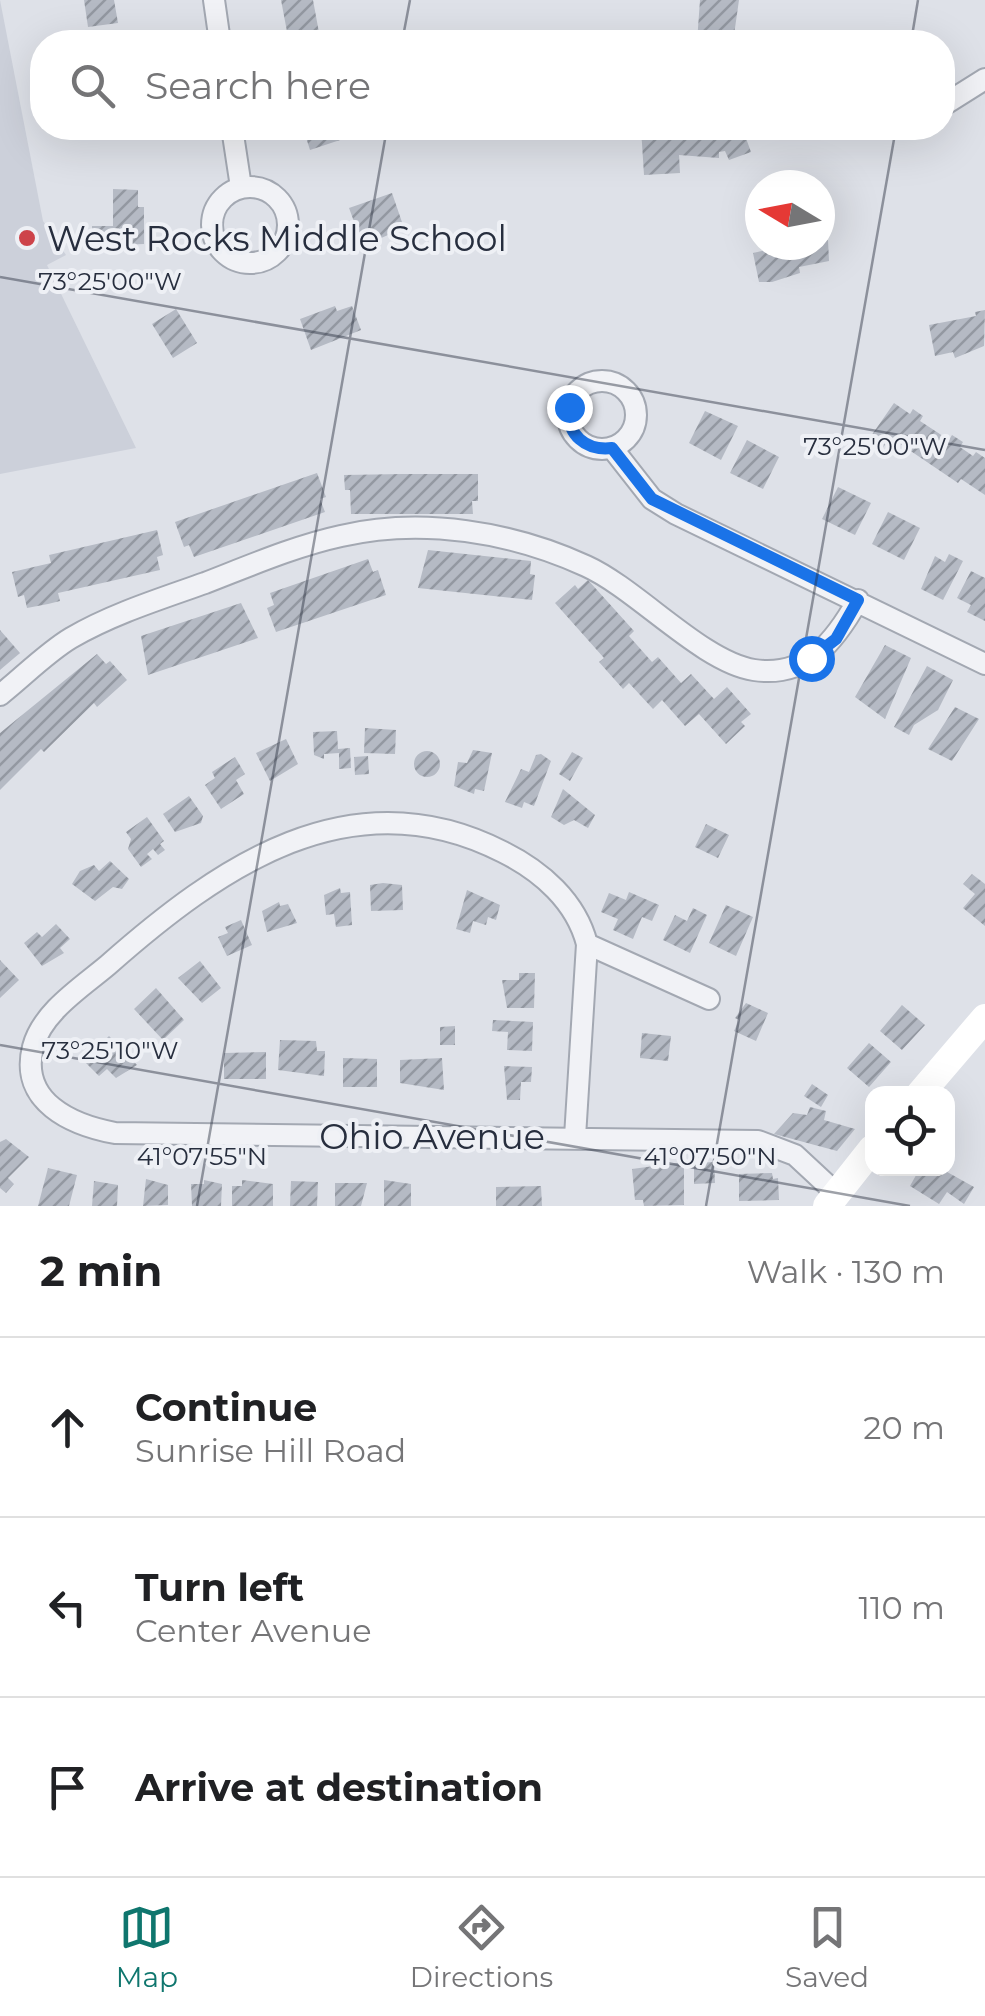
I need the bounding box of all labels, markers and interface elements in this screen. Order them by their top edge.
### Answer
search box [30,30,955,140]
icon: search [65,58,120,113]
text: Search here [145,62,371,109]
north arrow [745,170,835,260]
place label: West Rocks Middle School [47,217,507,260]
marker: West Rocks Middle School [16,227,38,249]
text: 73°25'00"W [38,266,182,296]
route end [547,385,593,431]
text: 73°25'00"W [803,431,947,461]
route start [789,636,835,682]
text: 73°25'10"W [42,1035,178,1065]
map controls [865,1086,955,1176]
button: locate [865,1086,955,1176]
street label: Ohio Avenue [319,1115,545,1158]
text: 41°07'55"N [137,1141,267,1171]
text: 41°07'50"N [643,1141,777,1171]
text: 2 min [40,1245,162,1297]
text: Walk · 130 m [747,1252,945,1291]
text: Continue [135,1384,317,1431]
icon: ahead [40,1400,95,1455]
text: 20 m [863,1408,945,1447]
text: Sunrise Hill Road [135,1431,406,1470]
text: Turn left [135,1564,304,1611]
icon: left [40,1580,95,1635]
text: 110 m [858,1588,945,1627]
text: Center Avenue [135,1611,372,1650]
icon: arrive [40,1760,95,1815]
text: Arrive at destination [135,1764,543,1811]
tab: Map [116,1900,178,1994]
tab: Directions [410,1900,553,1994]
tab: Saved [785,1900,869,1994]

